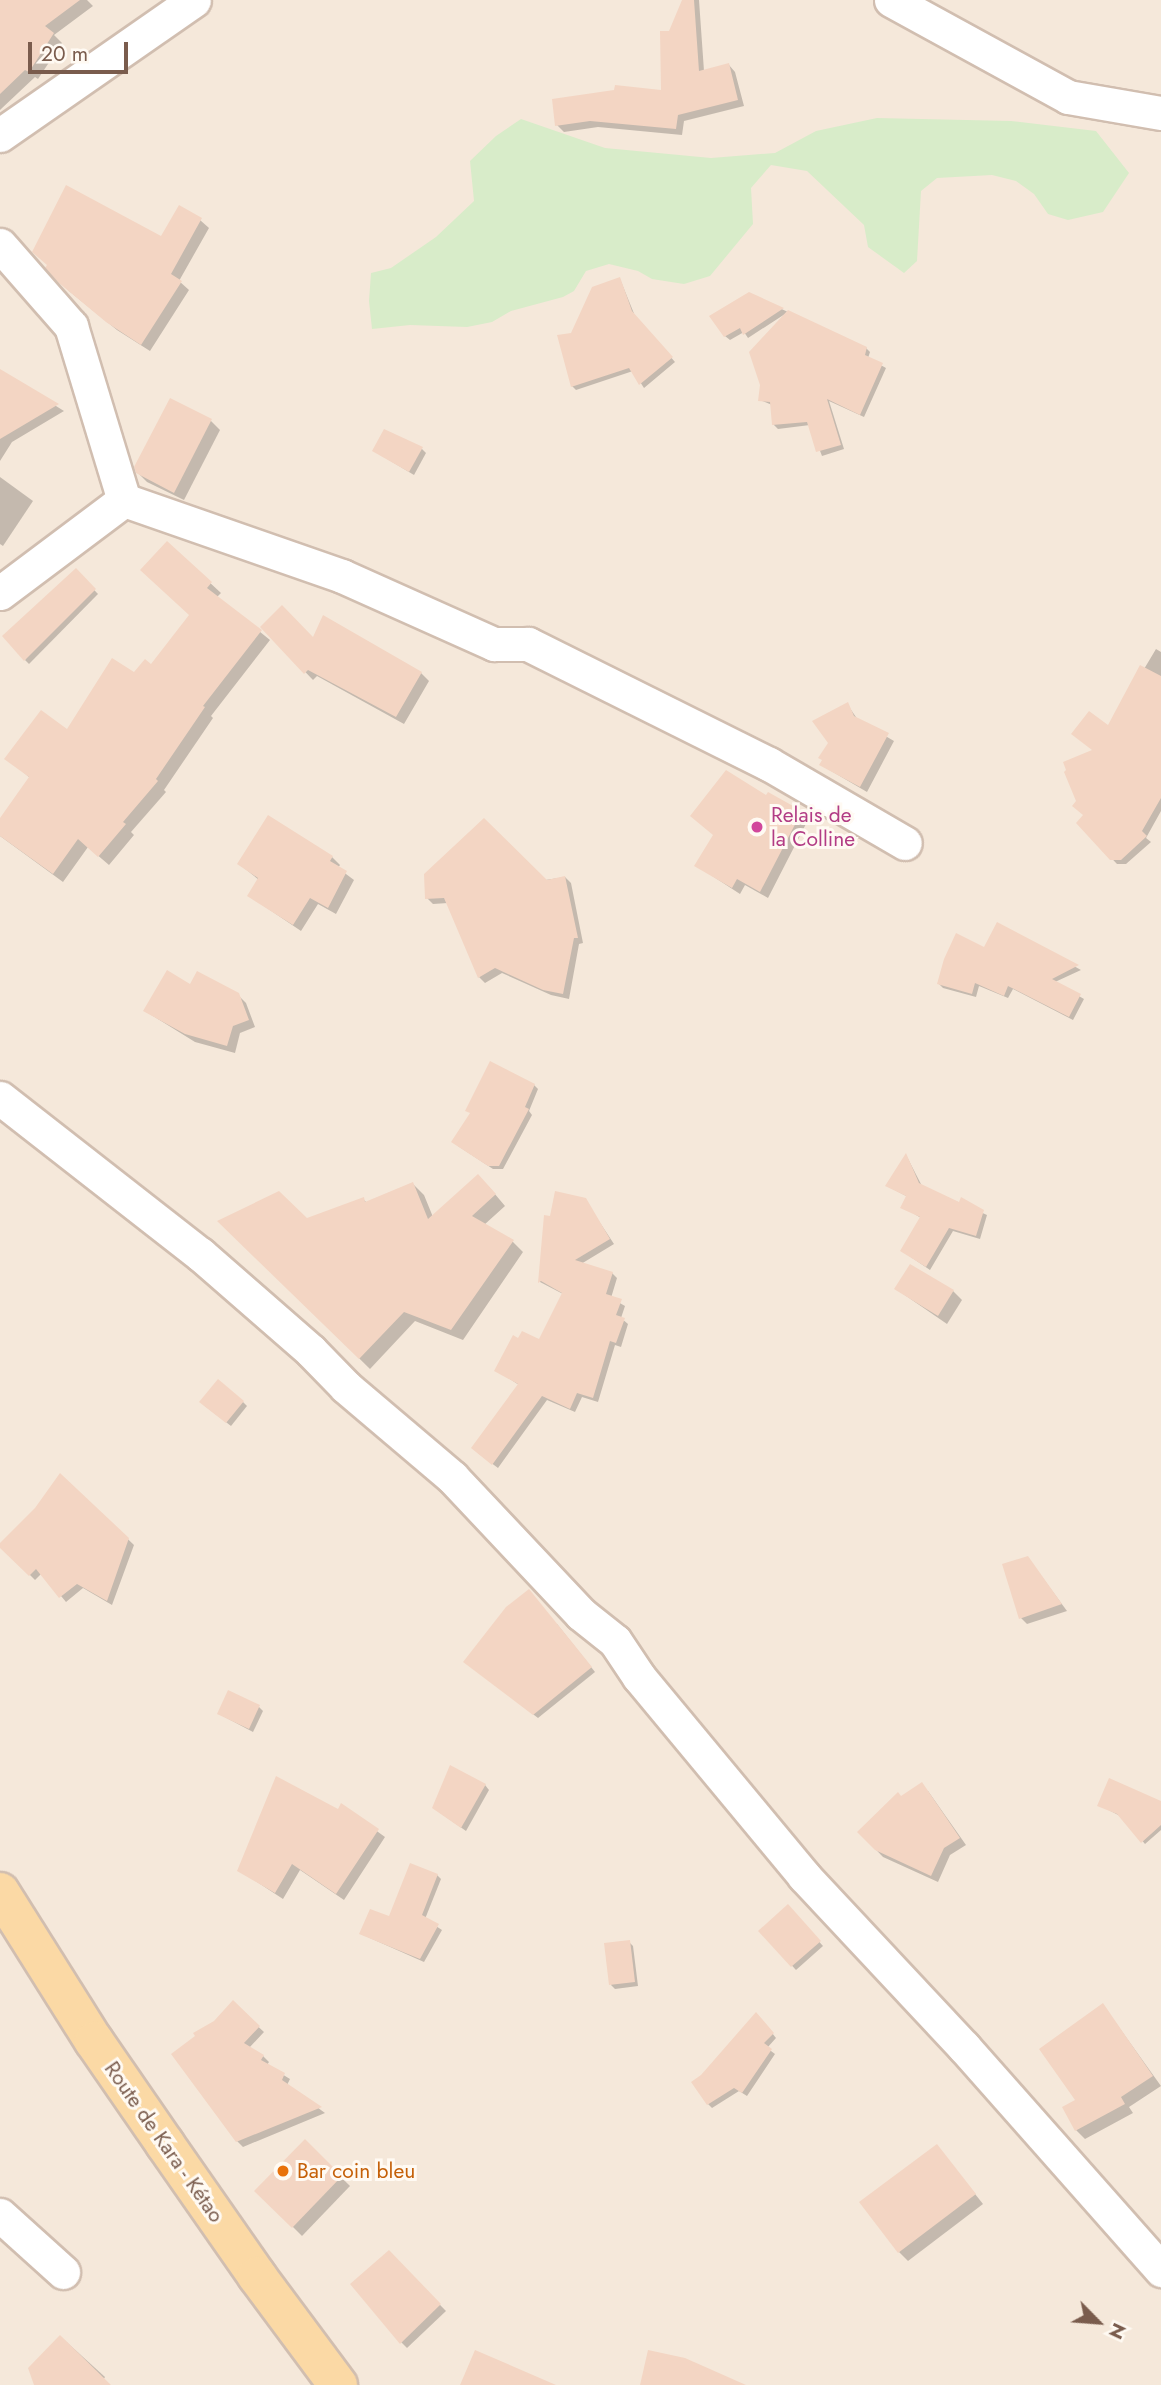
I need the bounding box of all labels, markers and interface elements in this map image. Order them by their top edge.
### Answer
scale bar [32,28,131,72]
text: 20 m [41,39,88,69]
place label: Relais de la Colline [771,802,855,852]
marker: Relais de la Colline [749,819,765,835]
street label: Route de Kara - Kétao [99,2057,229,2227]
place label: Bar coin bleu [297,2158,415,2184]
marker: Bar coin bleu [275,2163,291,2179]
north arrow [1063,2287,1133,2357]
text: N [1102,2319,1133,2344]

